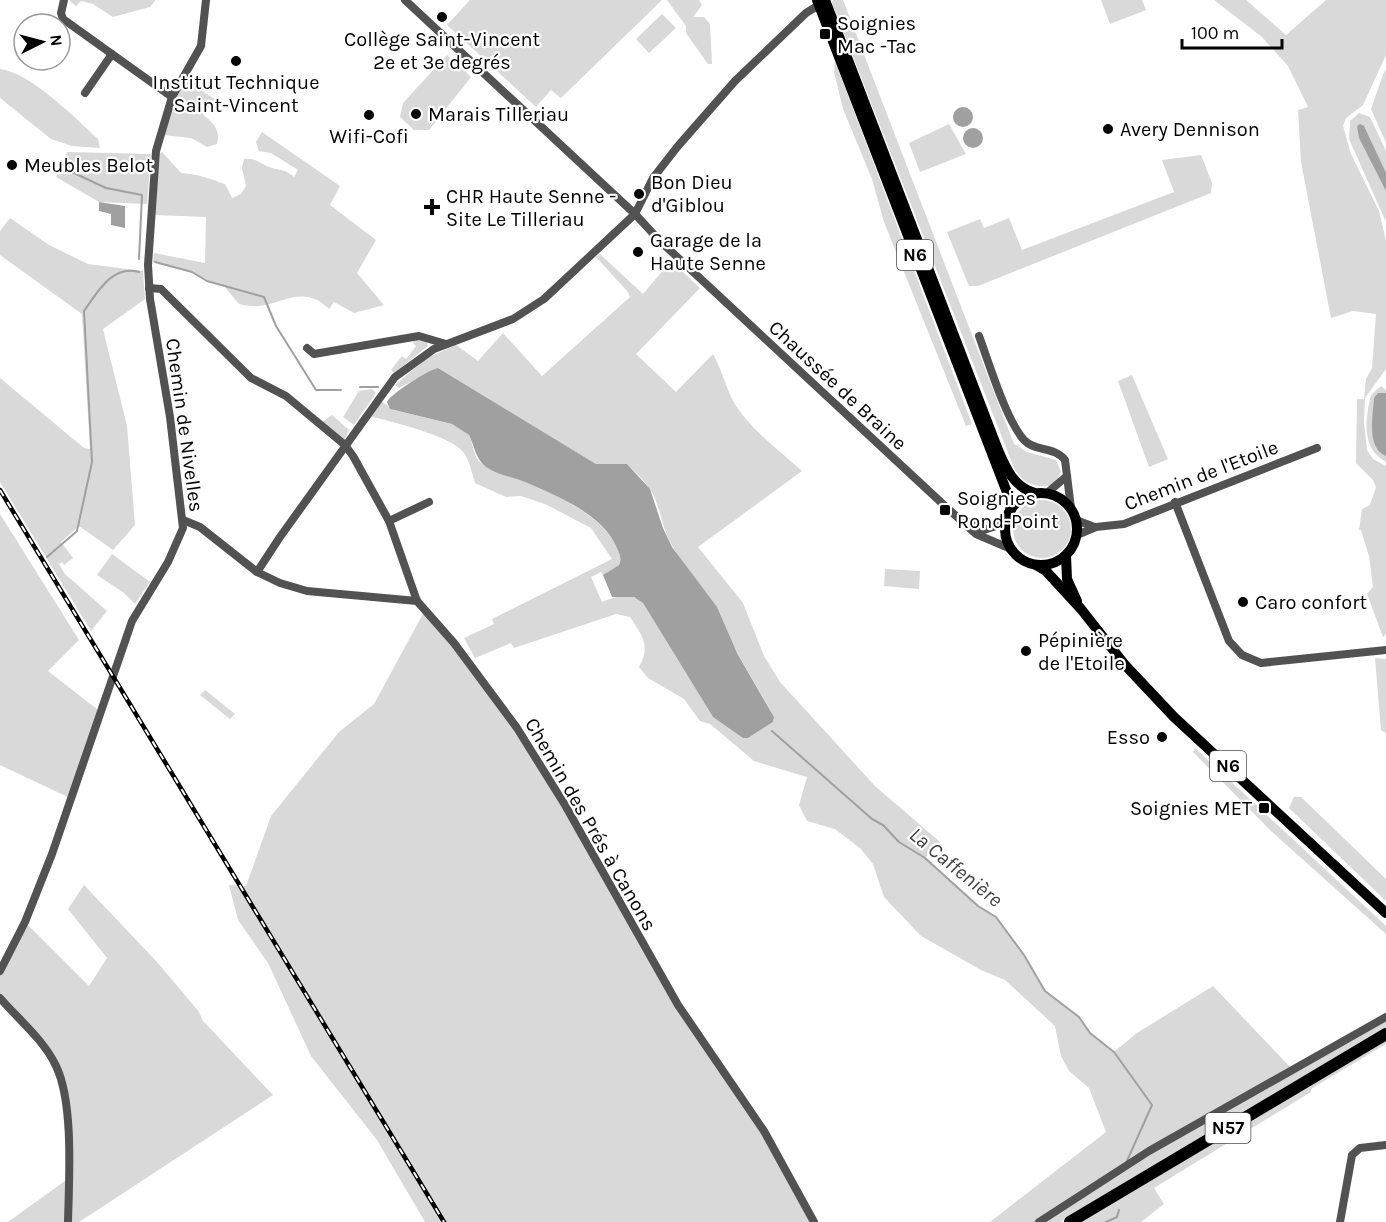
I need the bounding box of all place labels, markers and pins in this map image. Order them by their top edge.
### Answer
marker: Collège Saint-Vincent 2e et 3e degrés [435,10,449,24]
place label: Soignies Mac -Tac [837,12,917,58]
marker: Soignies Mac -Tac [818,27,832,41]
place label: Collège Saint-Vincent 2e et 3e degrés [344,28,540,74]
marker: Institut Technique Saint-Vincent [229,54,243,68]
place label: Institut Technique Saint-Vincent [153,71,319,117]
place label: Marais Tilleriau [428,103,569,126]
marker: Marais Tilleriau [409,107,423,121]
marker: Wifi-Cofi [362,108,376,122]
place label: Avery Dennison [1120,118,1260,141]
marker: Avery Dennison [1101,122,1115,136]
place label: Wifi-Cofi [329,125,409,148]
place label: Meubles Belot [24,154,154,177]
marker: Meubles Belot [5,158,19,172]
place label: Bon Dieu d'Giblou [651,171,733,217]
place label: CHR Haute Senne - Site Le Tilleriau [446,185,616,231]
marker: Bon Dieu d'Giblou [632,187,646,201]
marker: CHR Haute Senne - Site Le Tilleriau [423,198,441,216]
place label: Garage de la Haute Senne [650,229,766,275]
marker: Garage de la Haute Senne [631,245,645,259]
place label: Soignies Rond-Point [957,487,1059,533]
marker: Soignies Rond-Point [938,503,952,517]
place label: Caro confort [1255,591,1368,614]
marker: Caro confort [1236,595,1250,609]
place label: Pépinière de l'Etoile [1038,629,1125,675]
marker: Pépinière de l'Etoile [1019,644,1033,658]
place label: Esso [1107,726,1150,749]
marker: Esso [1155,730,1169,744]
place label: Soignies MET [1130,797,1252,820]
marker: Soignies MET [1257,801,1271,815]

